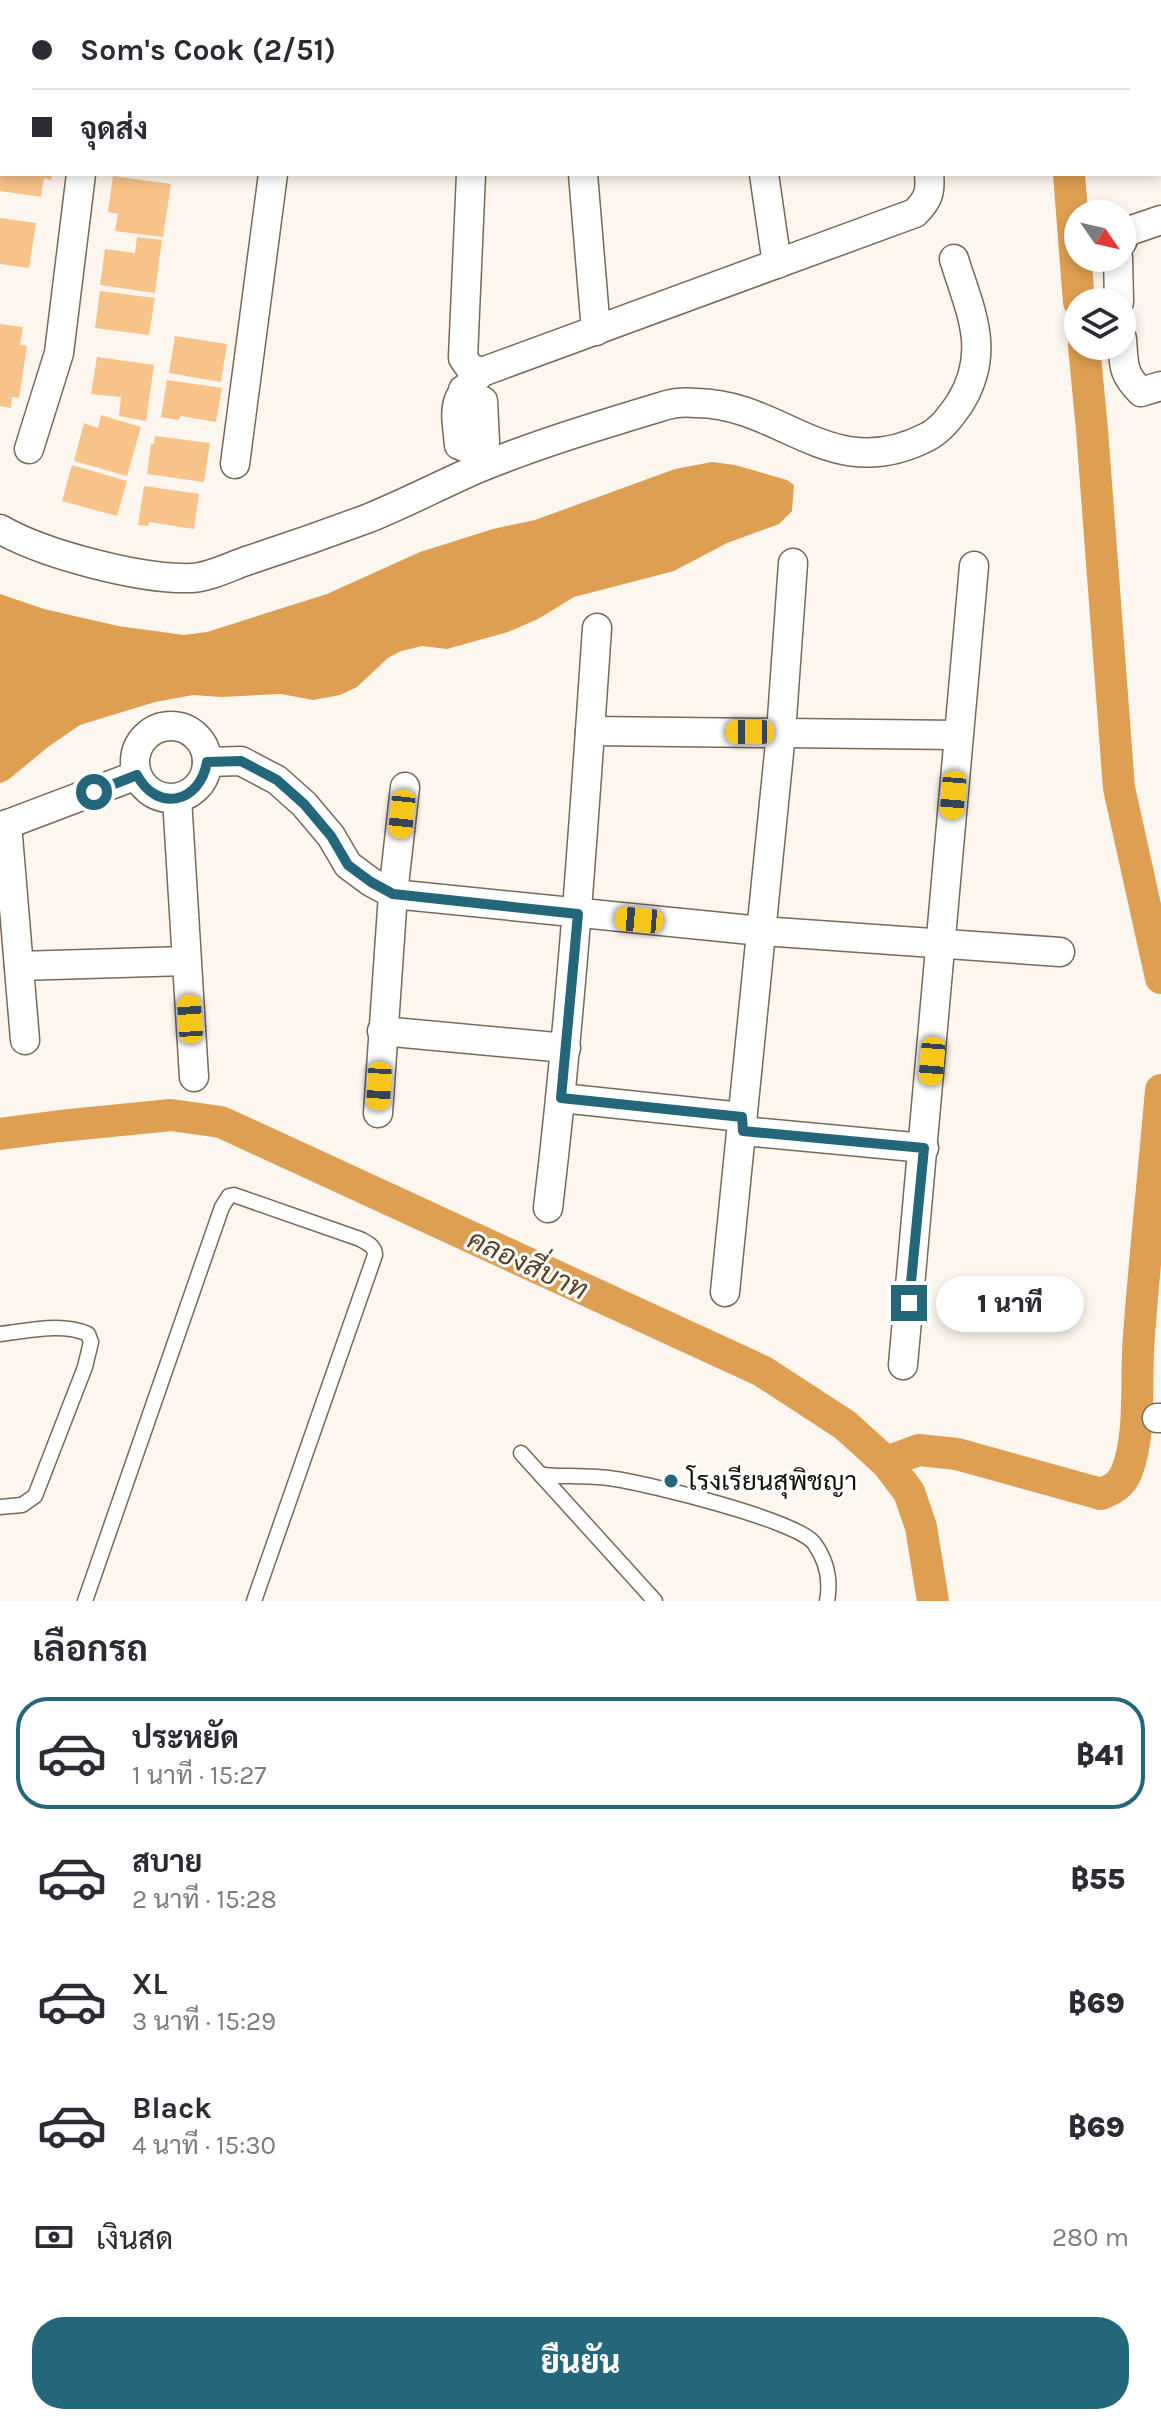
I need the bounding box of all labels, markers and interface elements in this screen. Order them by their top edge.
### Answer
text: Som's Cook (2/51) [80,32,336,68]
text: จุดส่ง [80,111,148,147]
north arrow [1064,200,1136,272]
map controls [1064,200,1136,360]
button: layers [1064,288,1136,360]
car [726,720,774,744]
car [939,770,967,820]
route start [76,774,112,810]
car [388,789,416,839]
car [614,906,664,934]
car [176,994,204,1044]
car [918,1036,946,1086]
car [366,1061,392,1111]
water label: คลองสี่บาท [463,1215,596,1307]
callout: 1 นาที [937,1275,1085,1331]
route end [891,1285,927,1321]
text: 1 นาที [977,1288,1043,1319]
place label: โรงเรียนสุพิชญา [685,1465,857,1499]
marker: โรงเรียนสุพิชญา [662,1472,680,1490]
text: เลือกรถ [32,1628,148,1670]
icon: car [36,1717,108,1789]
text: ประหยัด [132,1720,239,1756]
text: ฿41 [1076,1737,1125,1773]
text: 1 นาที · 15:27 [132,1760,267,1791]
icon: car [36,1841,108,1913]
text: สบาย [132,1844,202,1880]
text: ฿55 [1071,1861,1125,1897]
text: 2 นาที · 15:28 [132,1884,277,1915]
icon: car [36,1965,108,2037]
text: XL [132,1966,167,2002]
text: ฿69 [1068,1985,1125,2021]
text: 3 นาที · 15:29 [132,2006,276,2037]
icon: car [36,2089,108,2161]
text: Black [132,2090,212,2126]
text: ฿69 [1068,2109,1125,2145]
text: 4 นาที · 15:30 [132,2130,276,2161]
icon: cash [32,2215,76,2259]
text: เงินสด [96,2221,173,2257]
text: 280 m [1052,2222,1129,2253]
button: ยืนยัน [32,2317,1129,2409]

